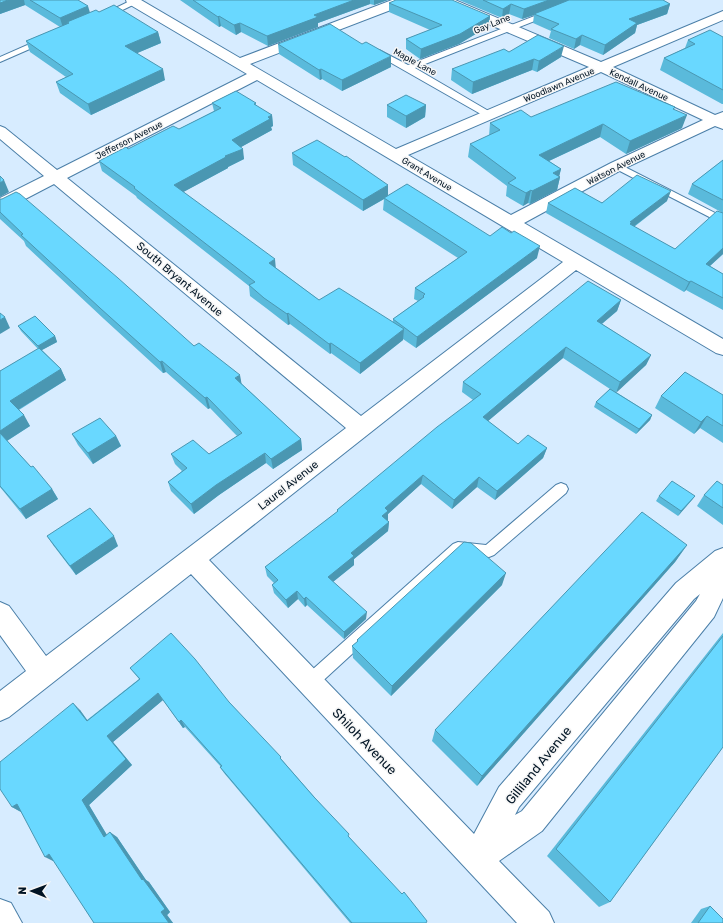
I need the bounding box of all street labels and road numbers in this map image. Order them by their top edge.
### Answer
street label: Gay Lane [472,12,512,36]
street label: Maple Lane [392,46,438,78]
street label: Woodlawn Avenue [522,66,596,104]
street label: Kendall Avenue [608,67,670,103]
street label: Jefferson Avenue [94,119,164,161]
street label: Watson Avenue [585,149,647,187]
street label: Grant Avenue [400,155,454,193]
street label: South Bryant Avenue [134,239,226,319]
street label: Laurel Avenue [256,458,321,513]
street label: Shiloh Avenue [329,705,400,778]
street label: Gilliland Avenue [502,723,574,807]

